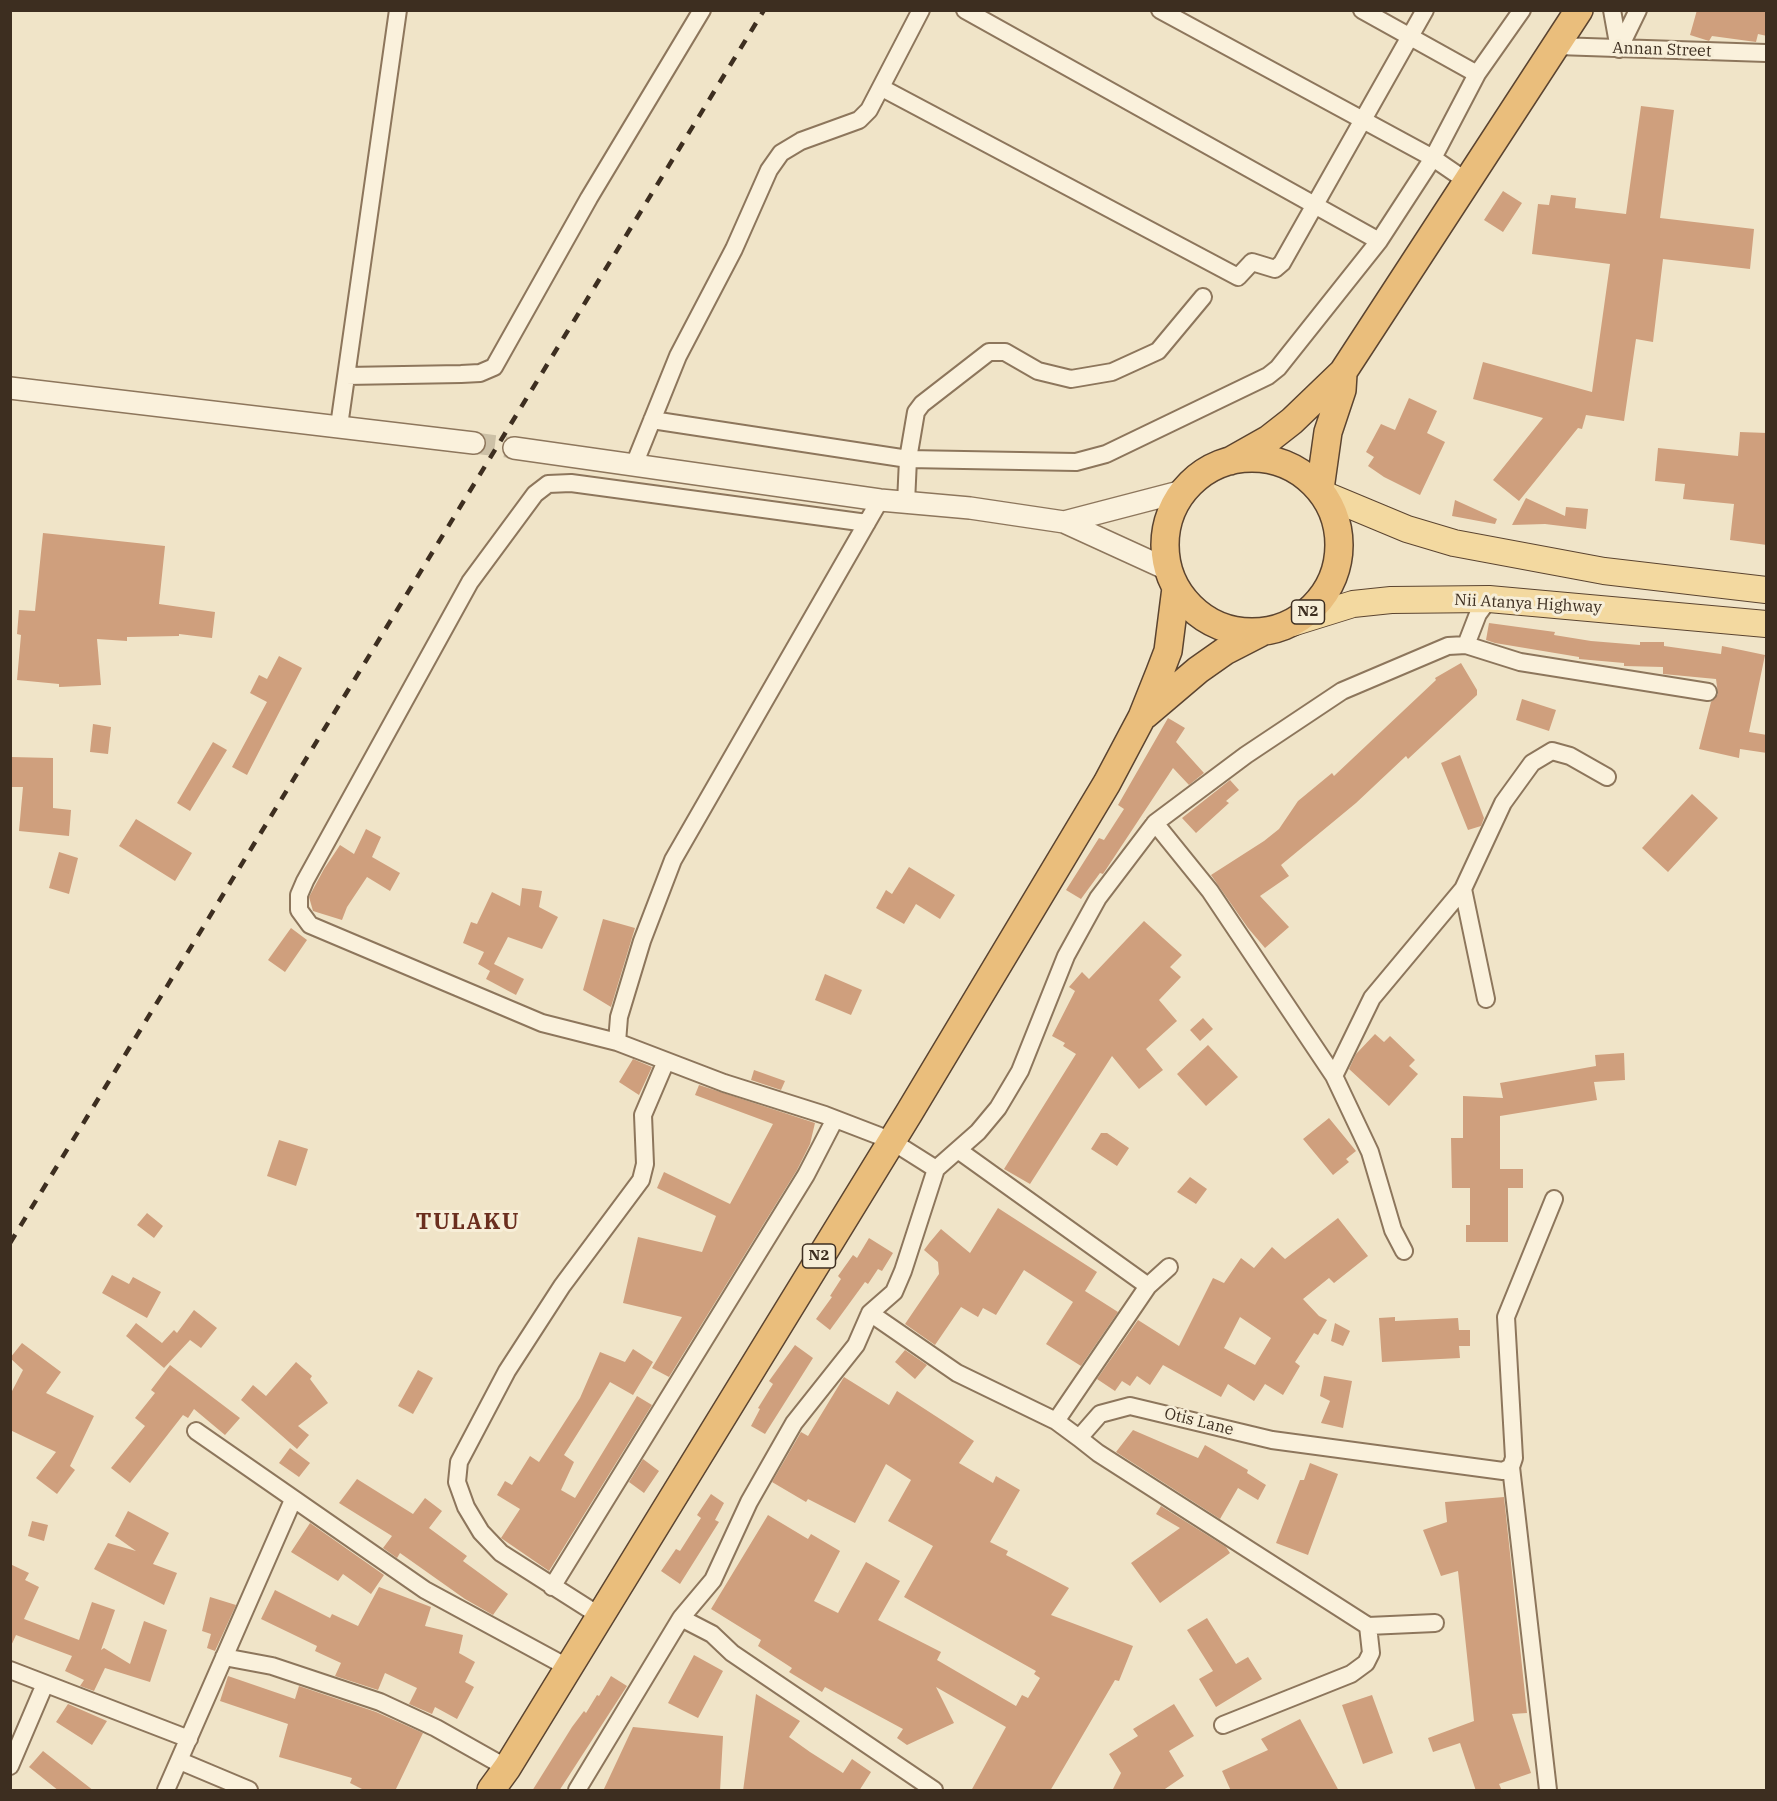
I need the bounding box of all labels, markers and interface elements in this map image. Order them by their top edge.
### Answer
street label: Annan Street [1612,39,1712,61]
street label: Nii Atanya Highway [1454,591,1602,617]
road number: N2 [1292,600,1324,624]
district label: TULAKU [416,1210,520,1236]
road number: N2 [802,1244,836,1268]
street label: Otis Lane [1162,1404,1236,1440]

